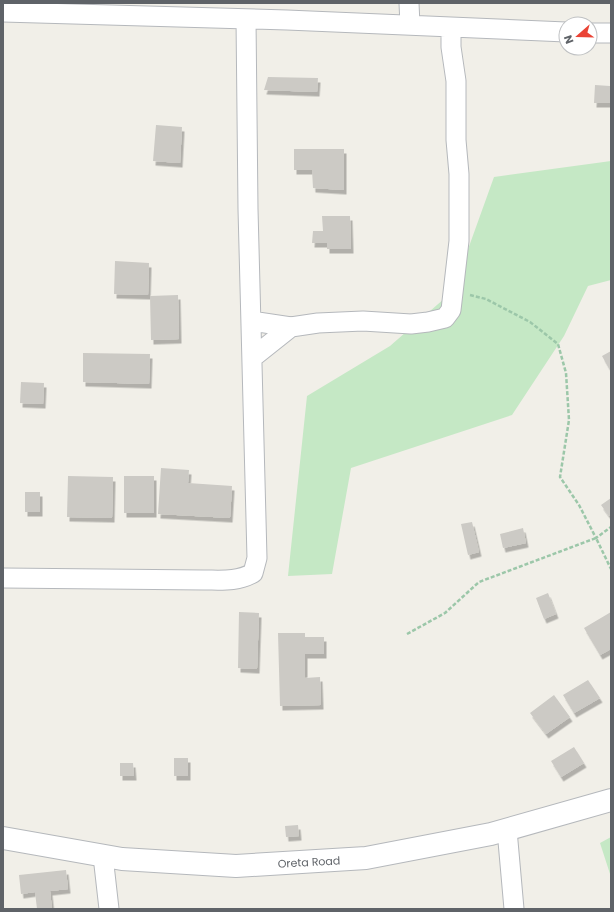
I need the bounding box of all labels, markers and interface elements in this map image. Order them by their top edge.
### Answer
north arrow [558,16,598,56]
text: N [560,33,578,46]
street label: Oreta Road [277,852,341,872]

